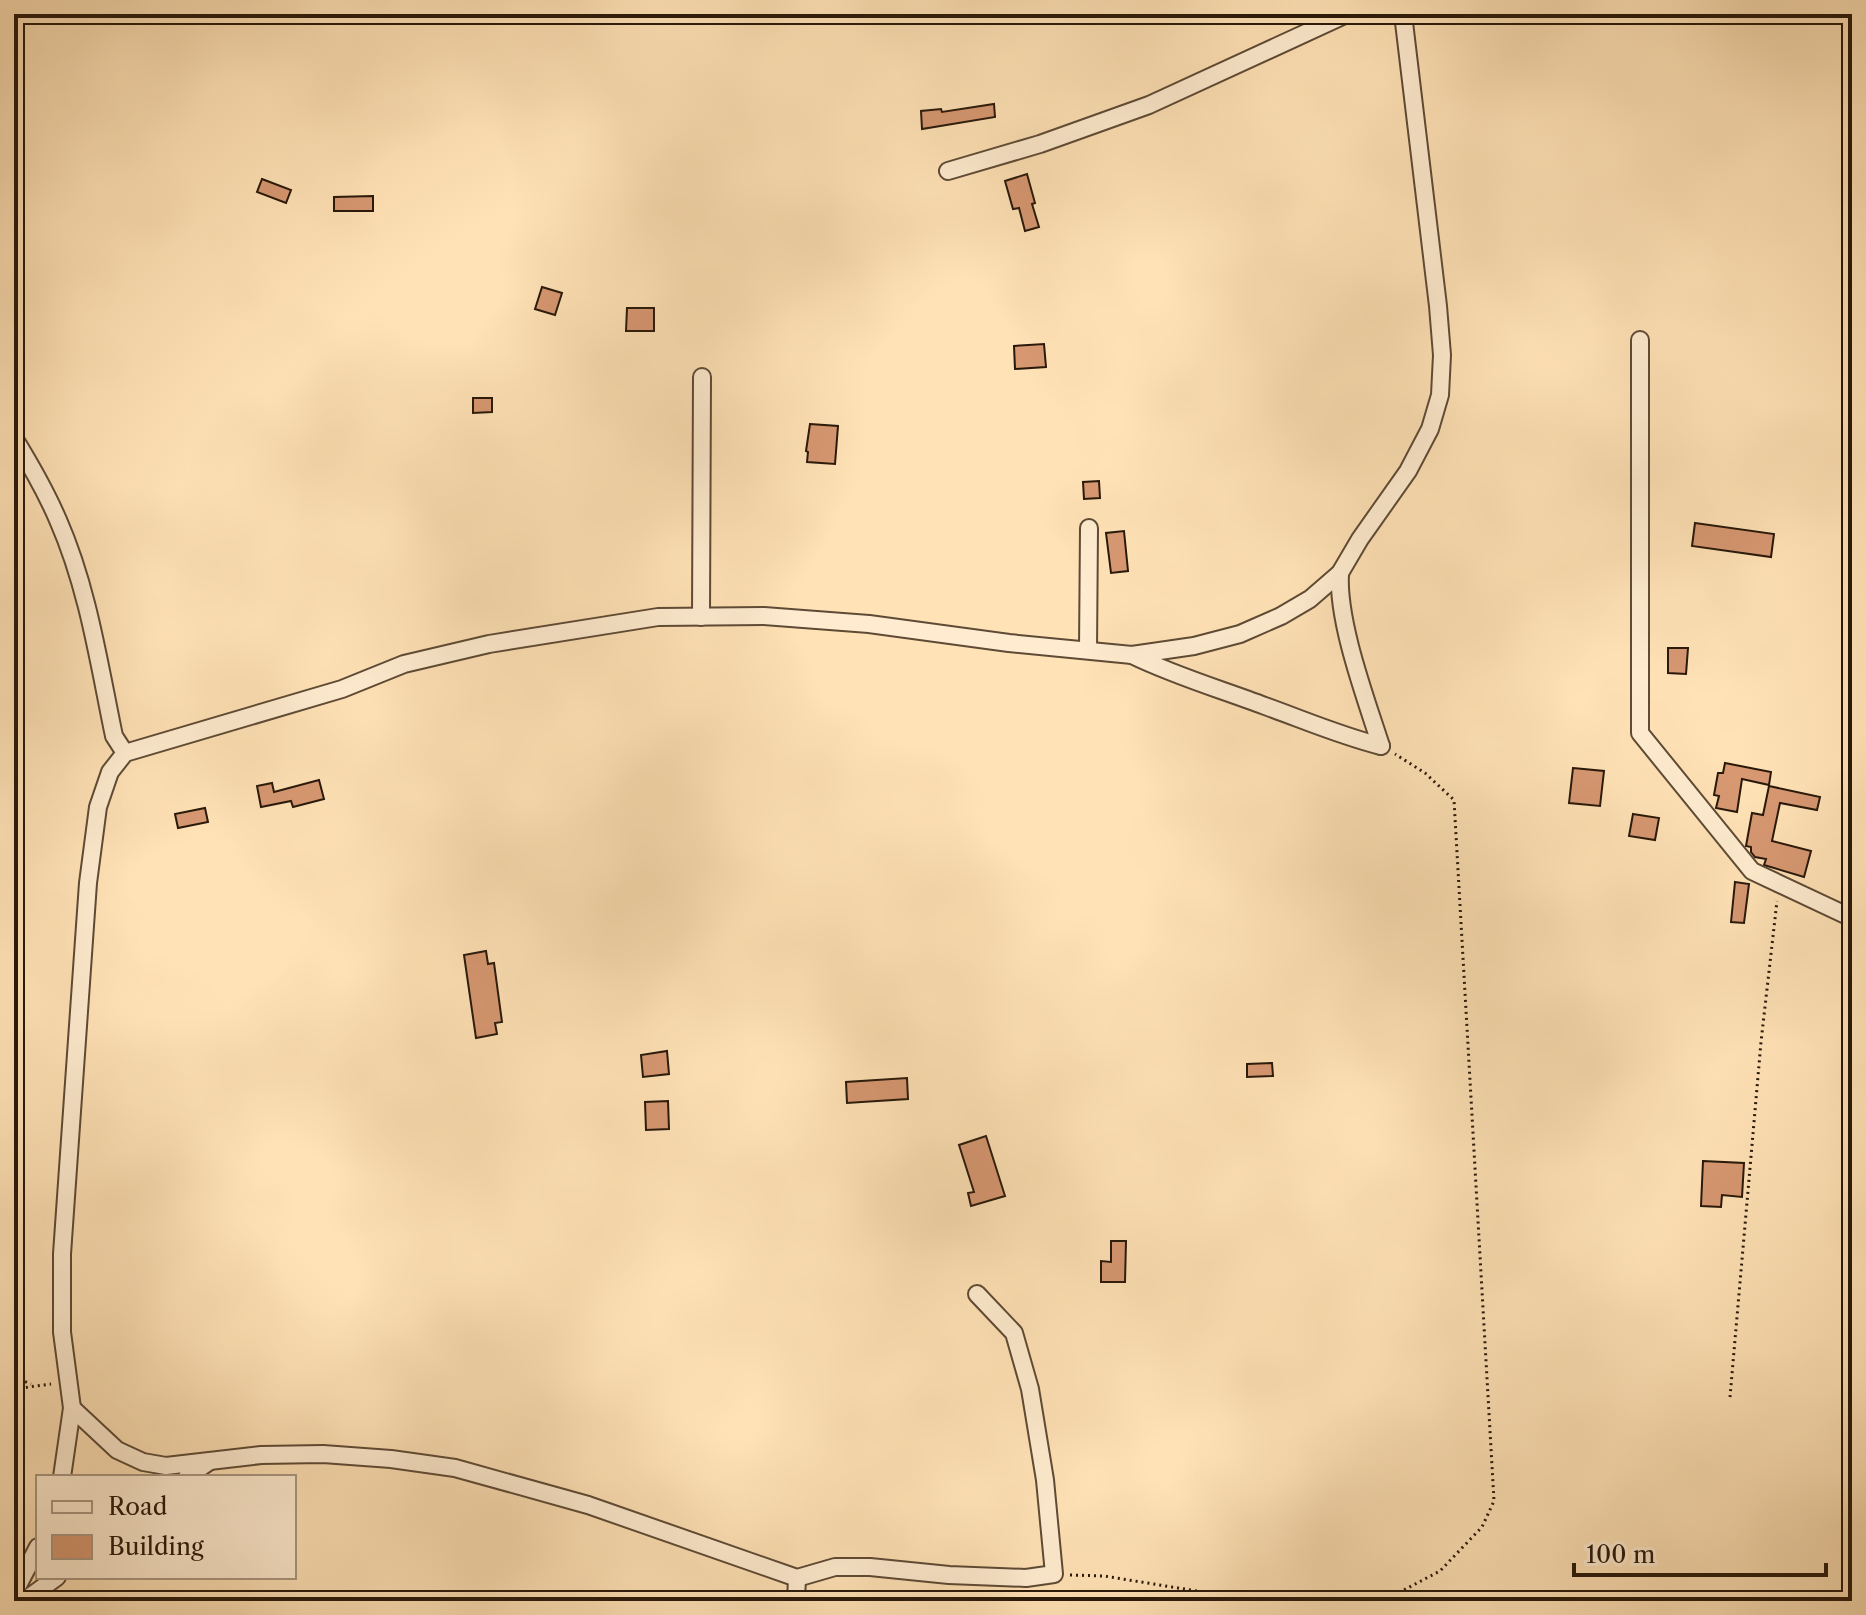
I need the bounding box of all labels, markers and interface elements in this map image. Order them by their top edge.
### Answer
legend [36,1475,296,1579]
text: Road [108,1492,168,1521]
scale bar [1574,1527,1826,1577]
text: Building [108,1532,204,1561]
text: 100 m [1586,1540,1655,1569]

